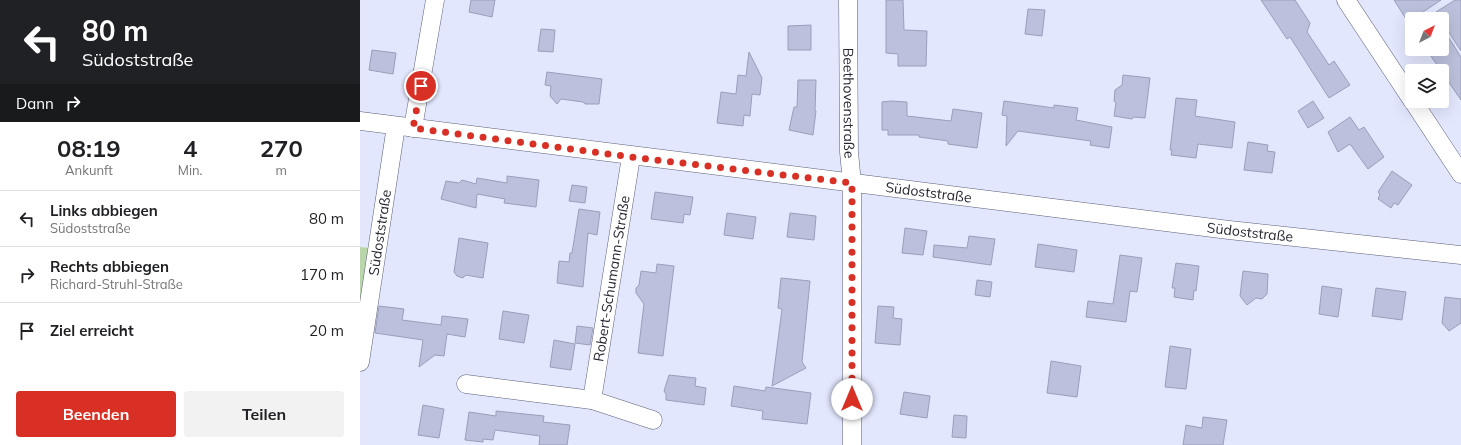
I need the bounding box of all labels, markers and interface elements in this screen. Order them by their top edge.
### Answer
north arrow [1405,12,1449,56]
map controls [1405,12,1449,108]
text: 80 m [82,13,148,48]
icon: left [16,16,68,68]
text: Südoststraße [82,48,193,71]
street label: Beethovenstraße [839,48,859,159]
button: layers [1405,64,1449,108]
pin [404,69,438,103]
icon: arrive [410,75,432,97]
icon: right [62,92,84,114]
text: Dann [16,94,54,113]
text: 08:19 [57,133,121,163]
text: 4 [183,133,197,163]
text: 270 [260,133,303,163]
text: Ankunft [65,162,113,178]
text: Min. [178,162,203,178]
text: m [276,162,287,178]
street label: Südoststraße [884,178,973,207]
street label: Südoststraße [364,188,395,277]
street label: Robert-Schumann-Straße [589,194,634,363]
text: Links abbiegen [50,201,158,220]
icon: left [16,208,38,230]
text: 80 m [309,209,344,228]
street label: Südoststraße [1206,218,1294,246]
text: Südoststraße [50,220,130,236]
text: Rechts abbiegen [50,257,169,276]
icon: right [16,264,38,286]
text: 170 m [300,265,344,284]
text: Richard-Struhl-Straße [50,276,183,292]
icon: arrive [16,320,38,342]
text: Ziel erreicht [50,321,134,340]
text: 20 m [309,321,344,340]
position arrow [831,378,873,420]
button: Beenden [16,391,176,437]
button: Teilen [184,391,344,437]

